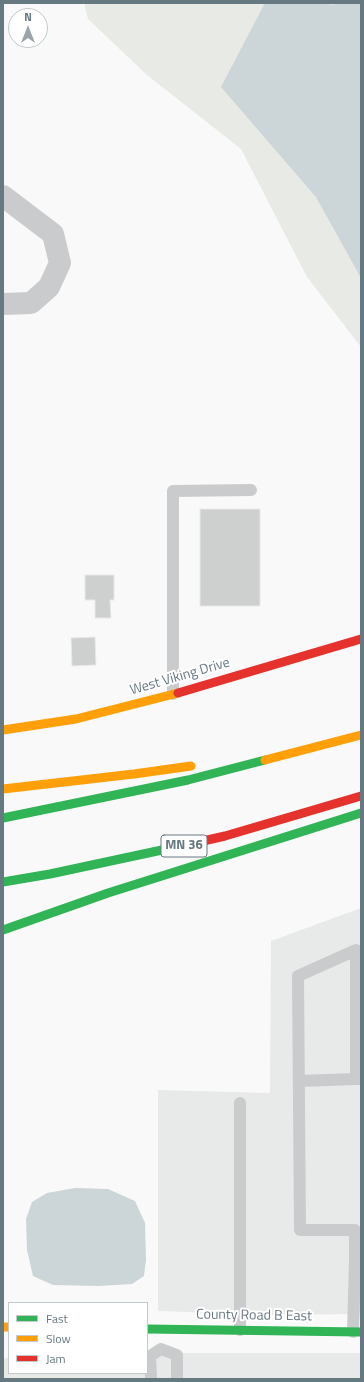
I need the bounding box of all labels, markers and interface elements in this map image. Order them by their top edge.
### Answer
north arrow [8,8,48,48]
text: N [24,9,32,25]
street label: West Viking Drive [128,655,232,699]
road number: MN 36 [161,835,207,857]
legend [8,1302,148,1374]
street label: County Road B East [196,1307,312,1325]
text: Fast [46,1309,68,1328]
text: Slow [46,1329,71,1348]
text: Jam [46,1349,66,1368]

